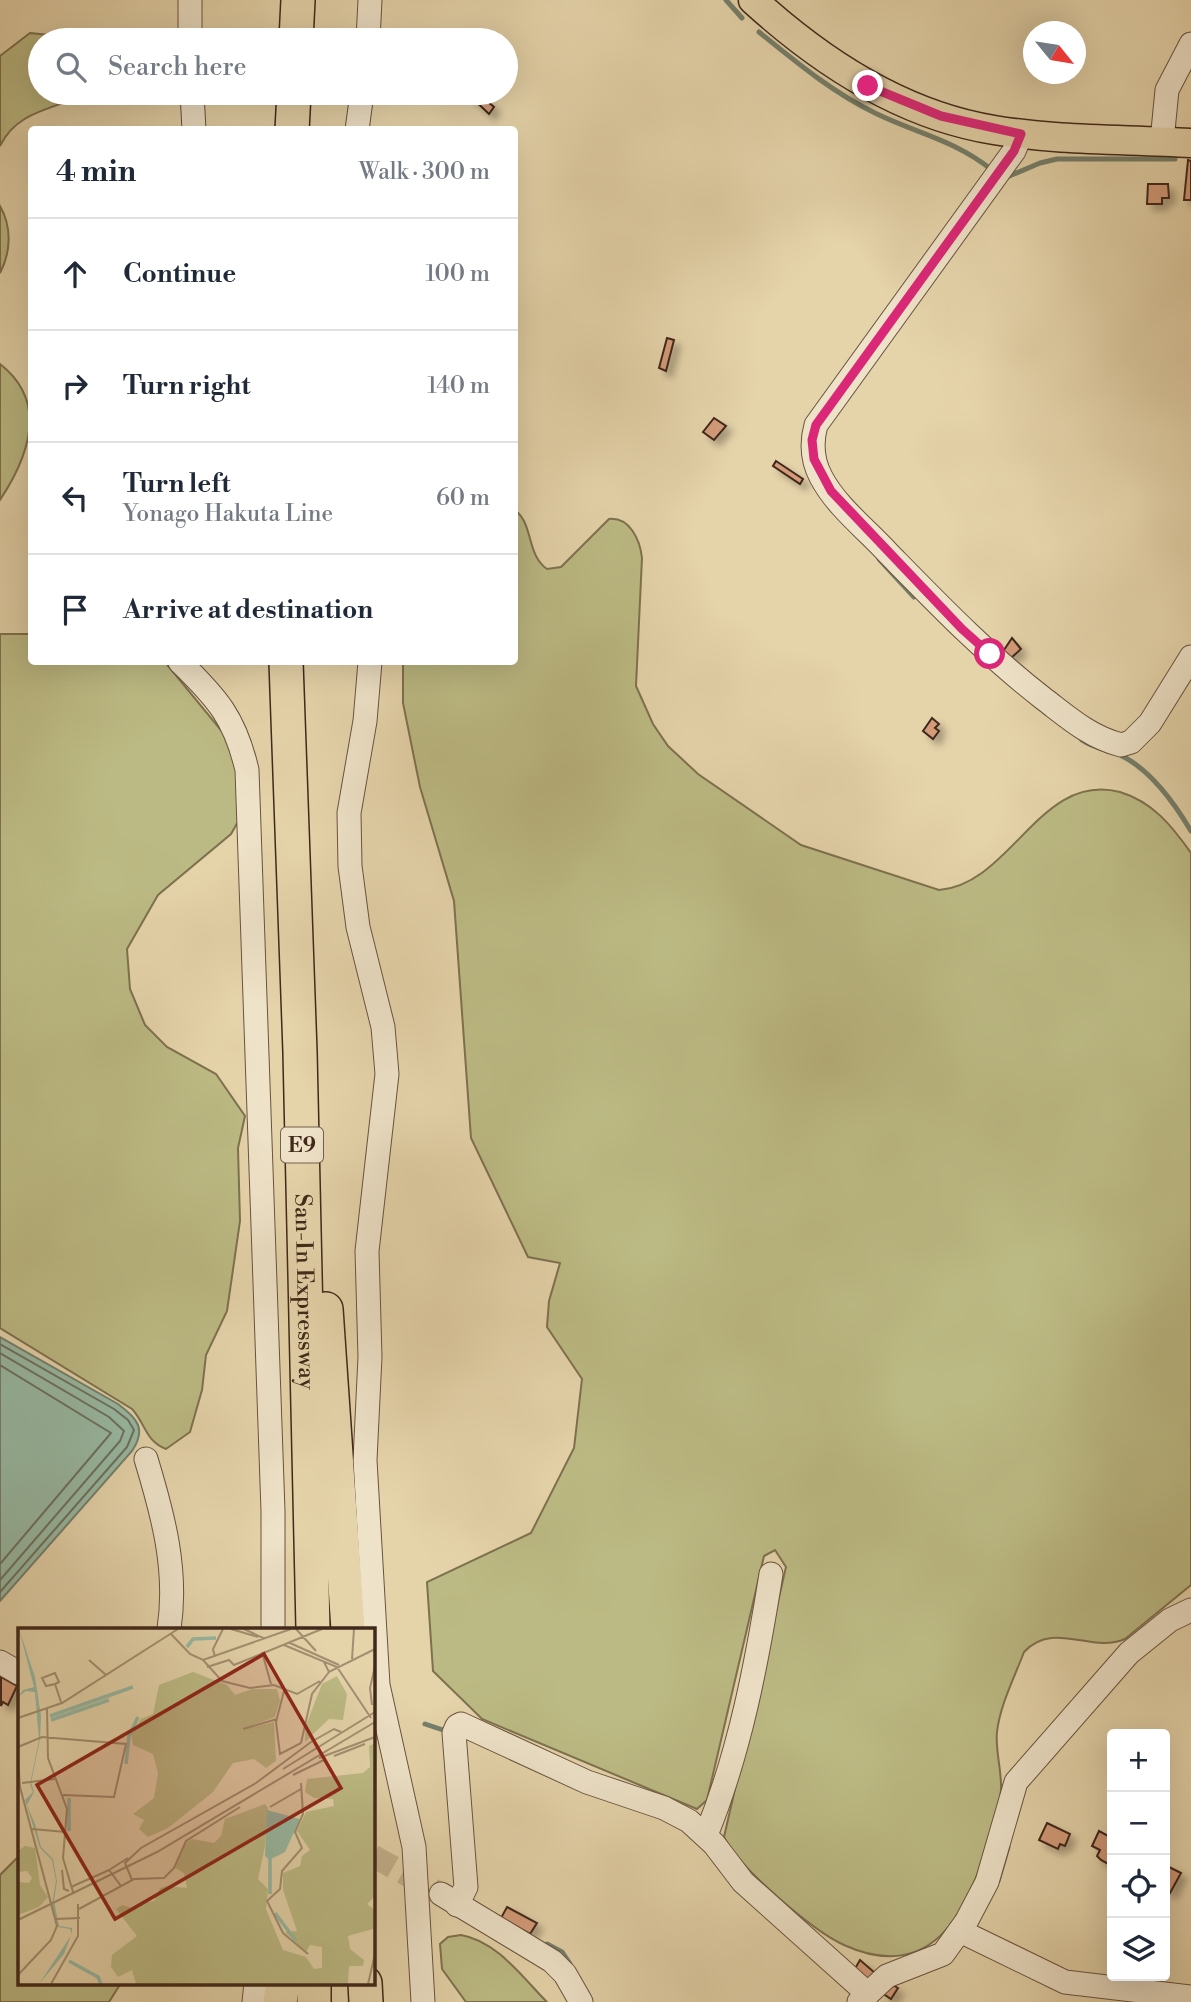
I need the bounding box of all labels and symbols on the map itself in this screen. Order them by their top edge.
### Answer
north arrow [1023,21,1086,84]
route end [852,70,883,101]
route start [974,638,1005,669]
road number: E9 [281,1128,323,1162]
street label: San-In Expressway [288,1193,321,1391]
inset map [18,1628,374,1984]

